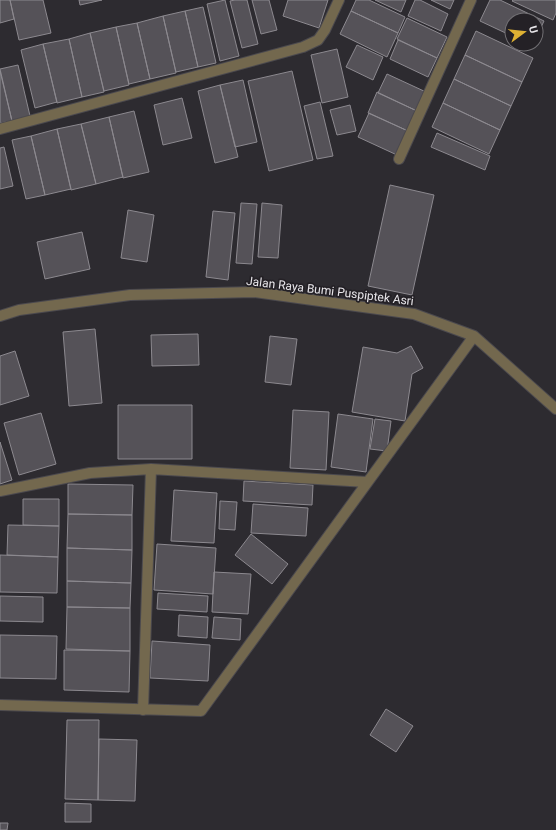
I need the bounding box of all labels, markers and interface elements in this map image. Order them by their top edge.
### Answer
north arrow [504,12,544,52]
text: U [526,24,540,35]
street label: Jalan Raya Bumi Puspiptek Asri [245,274,415,308]

